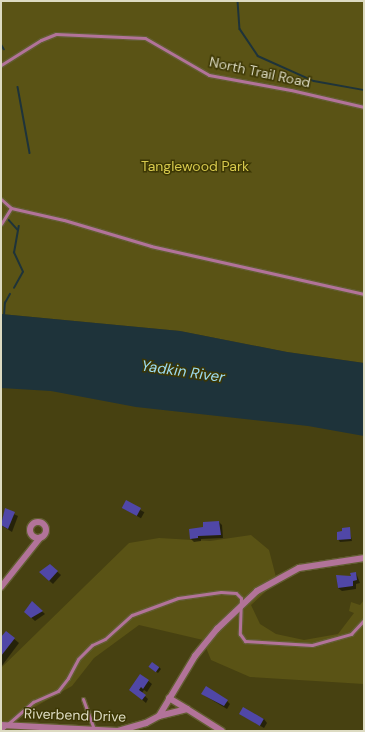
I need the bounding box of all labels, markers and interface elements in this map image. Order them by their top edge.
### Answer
street label: North Trail Road [208,53,312,91]
park label: Tanglewood Park [141,158,249,174]
water label: Yadkin River [140,357,226,387]
street label: Riverbend Drive [24,705,126,725]

